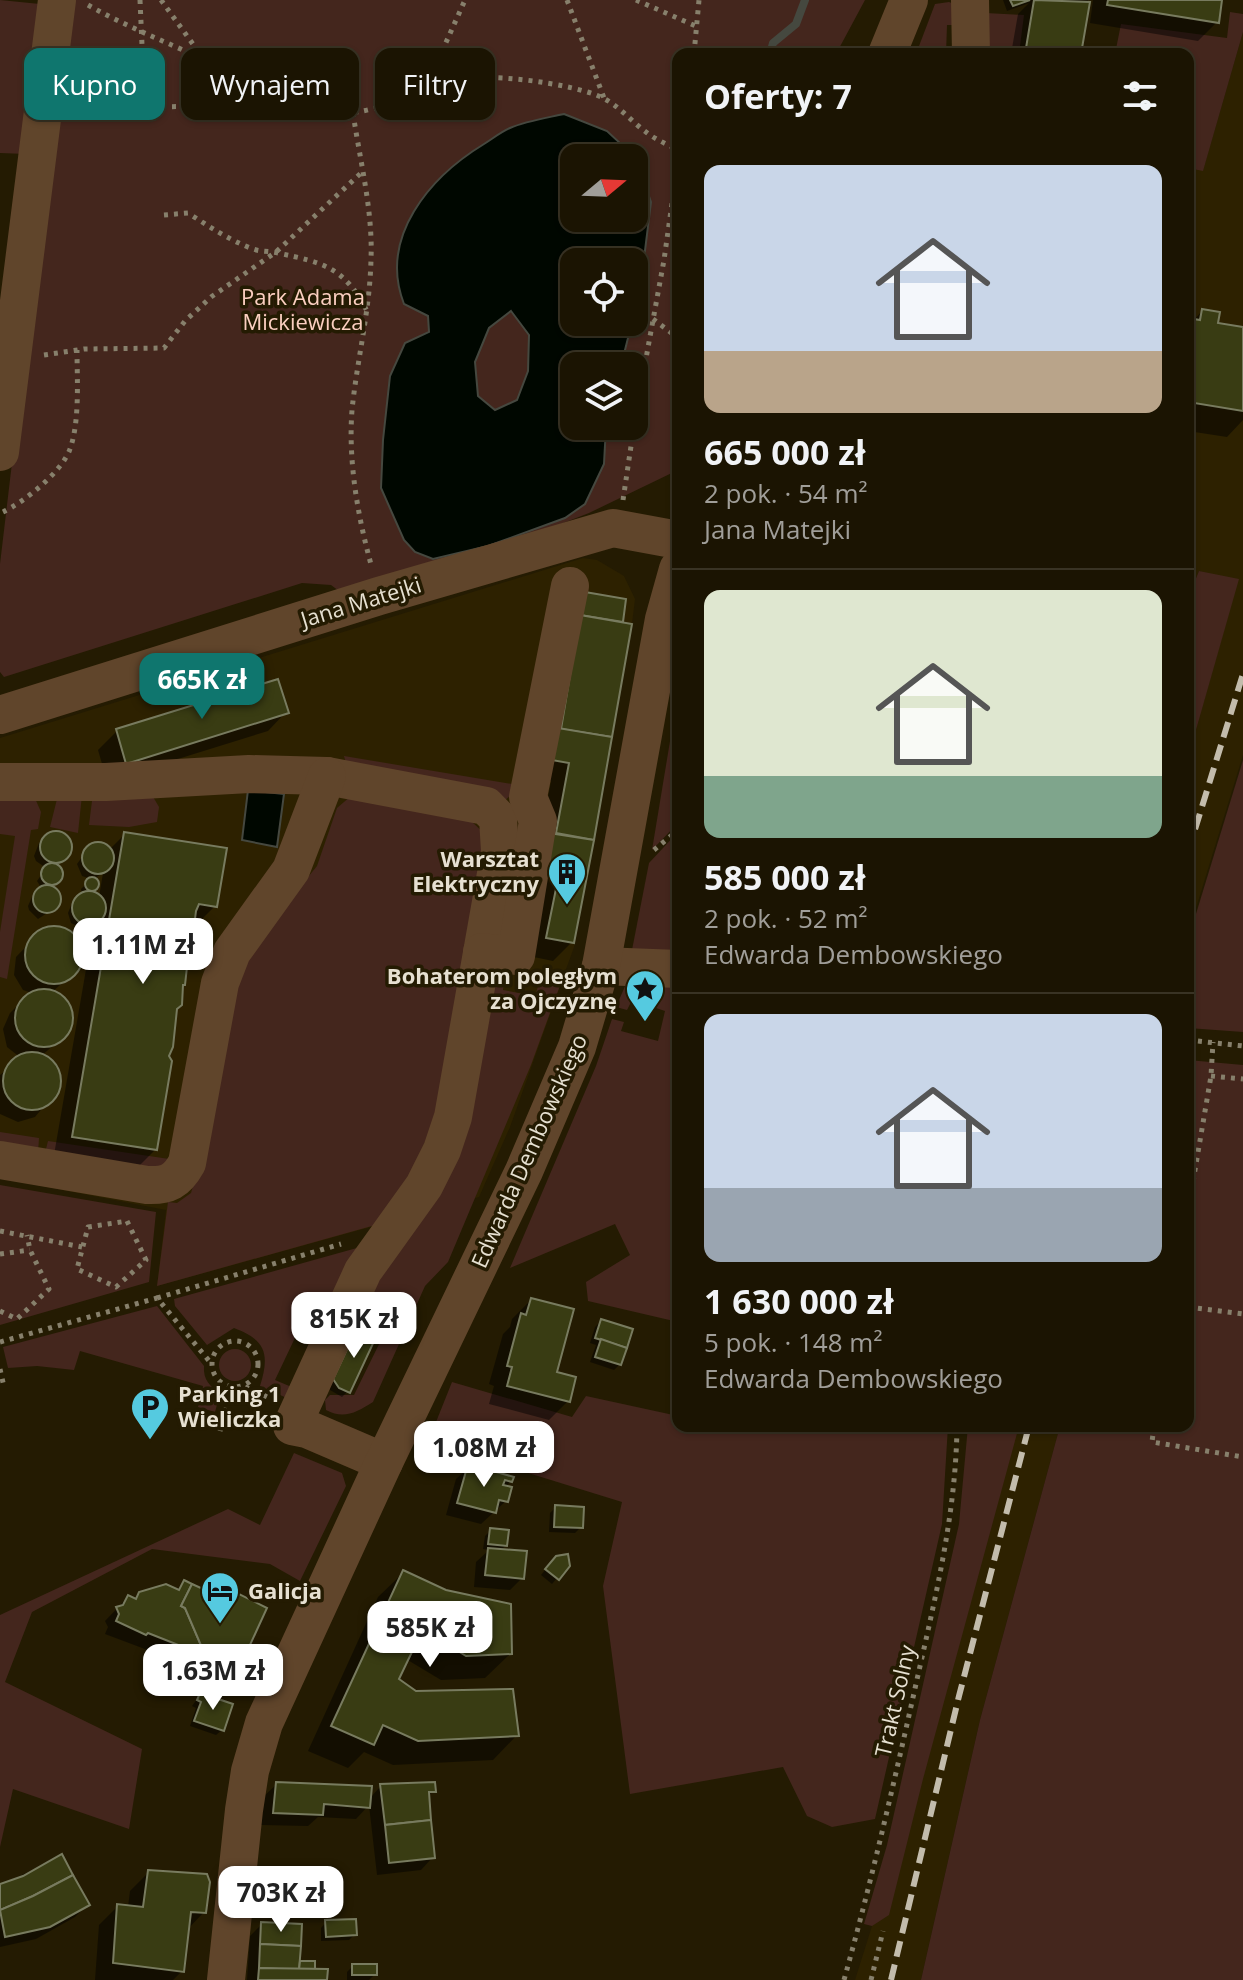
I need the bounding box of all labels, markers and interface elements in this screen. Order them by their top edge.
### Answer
chip: Kupno [24,48,165,120]
chip: Wynajem [181,48,359,120]
chip: Filtry [375,48,495,120]
text: Oferty: 7 [704,73,852,119]
icon: filters [1118,74,1162,118]
north arrow [560,144,648,232]
map controls [560,144,648,440]
icon: home [861,217,1005,361]
button: locate [560,248,648,336]
park label: Park Adama Mickiewicza [241,281,365,336]
button: layers [560,352,648,440]
text: 665 000 zł [704,429,865,475]
text: 2 pok. · 54 m² [704,475,868,511]
text: Jana Matejki [704,511,851,547]
street label: Jana Matejki [295,569,425,634]
icon: home [861,642,1005,786]
pin: 665K zł [128,653,276,721]
text: 665K zł [157,661,247,697]
place label: Warsztat Elektryczny [412,843,539,898]
building icon: Warsztat Elektryczny [546,851,588,906]
text: 585 000 zł [704,854,865,900]
text: 2 pok. · 52 m² [704,900,868,936]
pin: 1.11M zł [60,918,226,986]
text: 1.11M zł [91,926,195,962]
text: Edwarda Dembowskiego [704,936,1003,972]
place label: Bohaterom poległym za Ojczyznę [387,960,617,1015]
place icon: Bohaterom poległym za Ojczyznę [624,968,666,1023]
street label: Edwarda Dembowskiego [463,1029,593,1272]
icon: home [861,1066,1005,1210]
text: 1 630 000 zł [704,1278,894,1324]
pin: 815K zł [280,1292,428,1360]
text: 815K zł [309,1300,399,1336]
text: 5 pok. · 148 m² [704,1324,882,1360]
text: Edwarda Dembowskiego [704,1360,1003,1396]
place label: Parking 1 Wieliczka [178,1378,281,1433]
parking icon: Parking 1 Wieliczka [129,1386,171,1441]
pin: 1.08M zł [401,1421,567,1489]
text: 1.08M zł [432,1429,536,1465]
hotel icon: Galicja [199,1570,241,1625]
place label: Galicja [248,1575,322,1605]
pin: 585K zł [356,1601,504,1669]
text: 585K zł [385,1609,475,1645]
street label: Trakt Solny [867,1641,922,1760]
pin: 1.63M zł [130,1644,296,1712]
text: 1.63M zł [161,1652,265,1688]
pin: 703K zł [207,1866,355,1934]
text: 703K zł [236,1874,326,1910]

